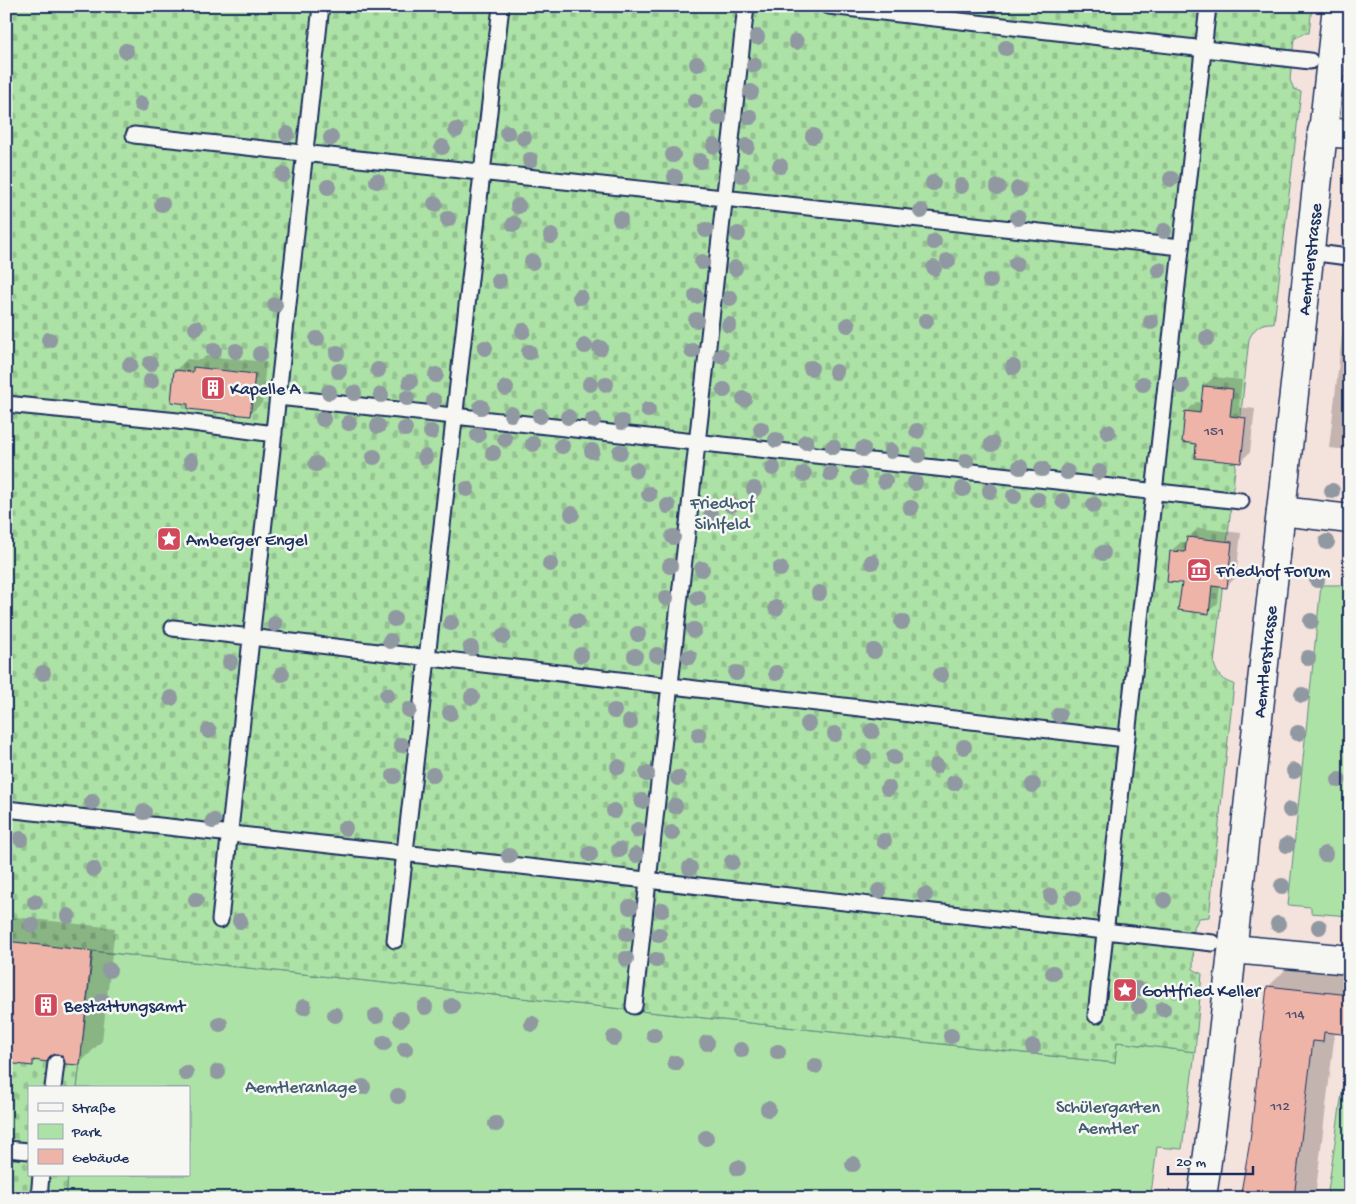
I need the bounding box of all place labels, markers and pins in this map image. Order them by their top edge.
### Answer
building icon: Kapelle A [200,375,226,401]
place label: Kapelle A [230,380,302,401]
place icon: Amberger Engel [156,526,182,552]
place label: Amberger Engel [186,531,308,552]
museum icon: Friedhof Forum [1186,557,1212,583]
place label: Friedhof Forum [1215,562,1330,583]
place icon: Gottfried Keller [1112,977,1138,1003]
place label: Gottfried Keller [1142,982,1262,1003]
building icon: Bestattungsamt [33,992,59,1018]
place label: Bestattungsamt [63,997,187,1018]

